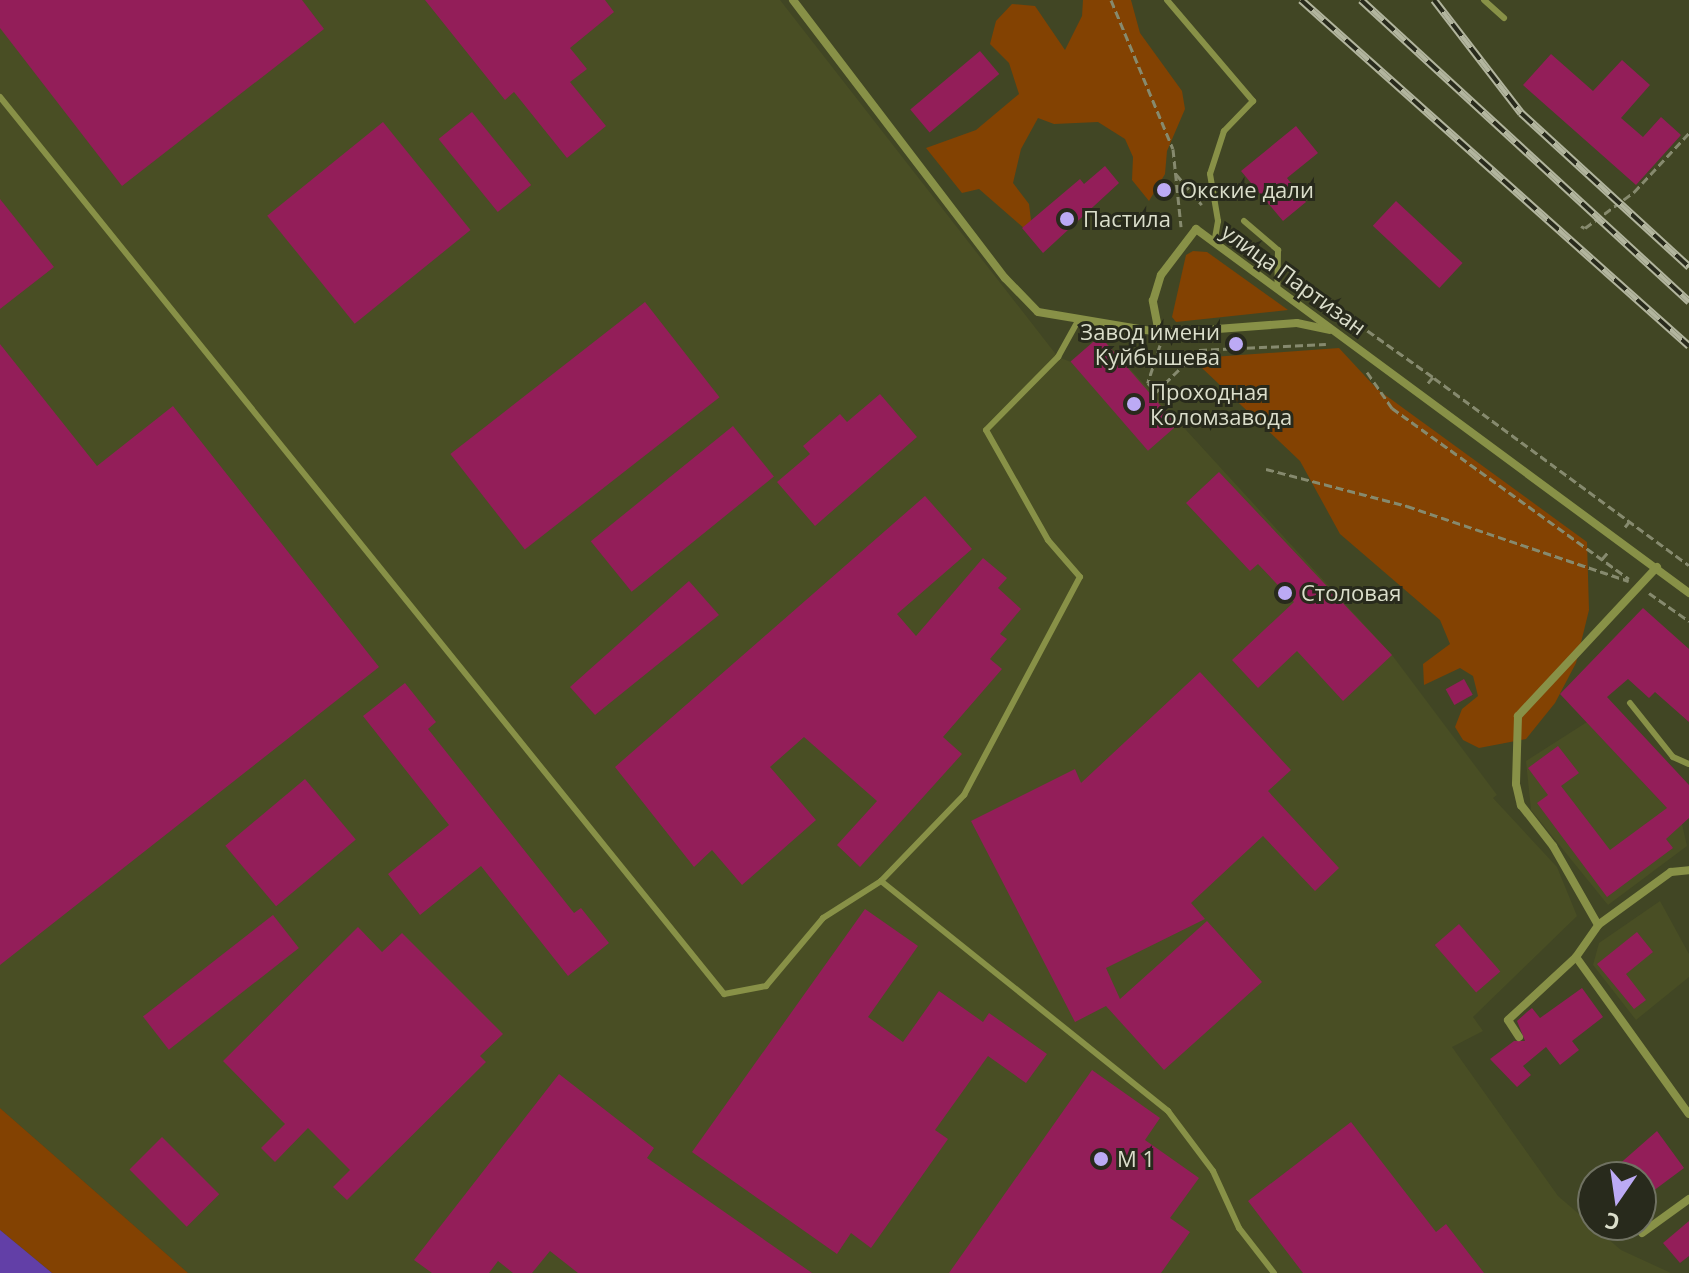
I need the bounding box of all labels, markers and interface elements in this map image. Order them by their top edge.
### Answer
place label: Окские дали [1180,177,1314,203]
marker: Окские дали [1155,181,1173,199]
place label: Пастила [1083,206,1171,232]
marker: Пастила [1058,210,1076,228]
street label: улица Партизан [1217,218,1371,340]
place label: Завод имени Куйбышева [1080,318,1220,370]
marker: Завод имени Куйбышева [1227,335,1245,353]
place label: Проходная Коломзавода [1150,378,1292,430]
marker: Проходная Коломзавода [1125,395,1143,413]
place label: Столовая [1301,580,1401,606]
marker: Столовая [1276,584,1294,602]
place label: M 1 [1117,1146,1155,1172]
marker: M 1 [1092,1150,1110,1168]
north arrow [1577,1161,1657,1241]
text: С [1602,1206,1622,1239]

